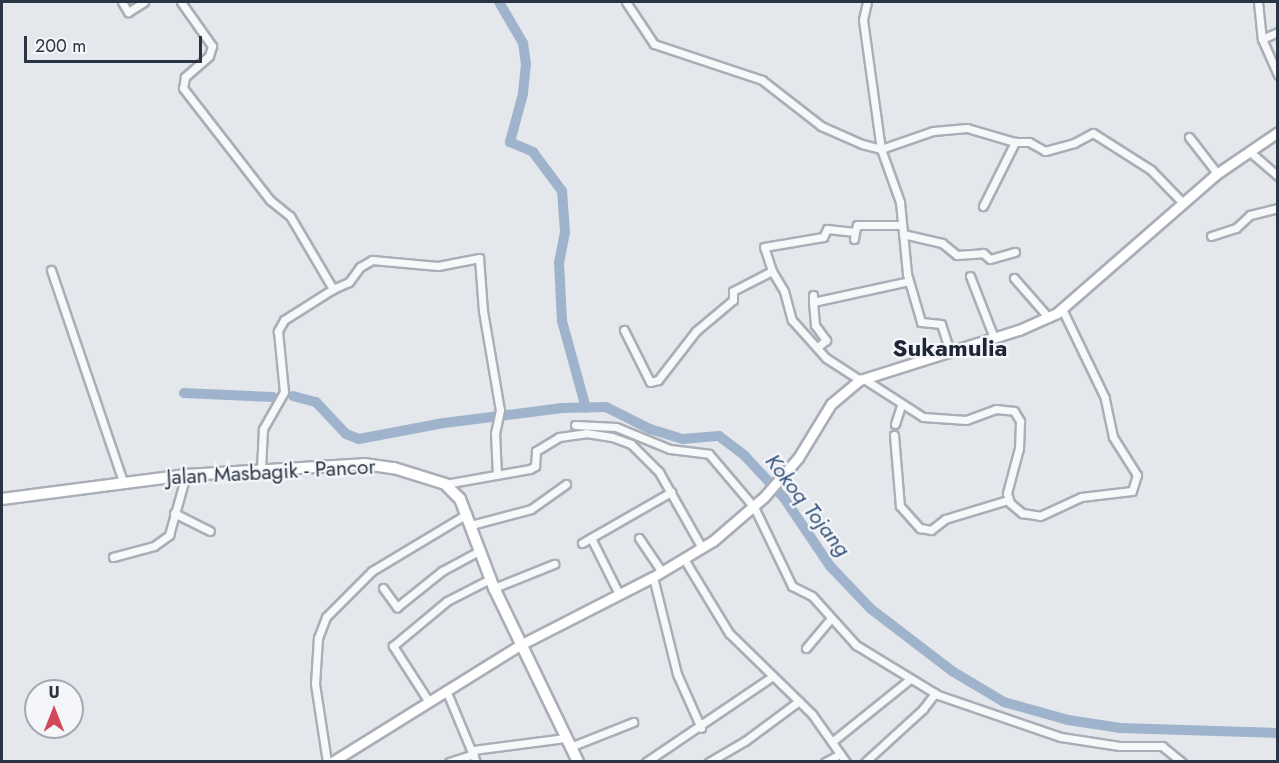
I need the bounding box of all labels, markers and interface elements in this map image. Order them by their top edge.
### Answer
scale bar [27,24,206,62]
text: 200 m [35,33,86,59]
district label: Sukamulia [892,334,1008,362]
water label: Kokoq Tojang [760,448,856,562]
street label: Jalan Masbagik - Pancor [166,454,376,490]
north arrow [24,679,84,739]
text: U [48,681,60,704]

